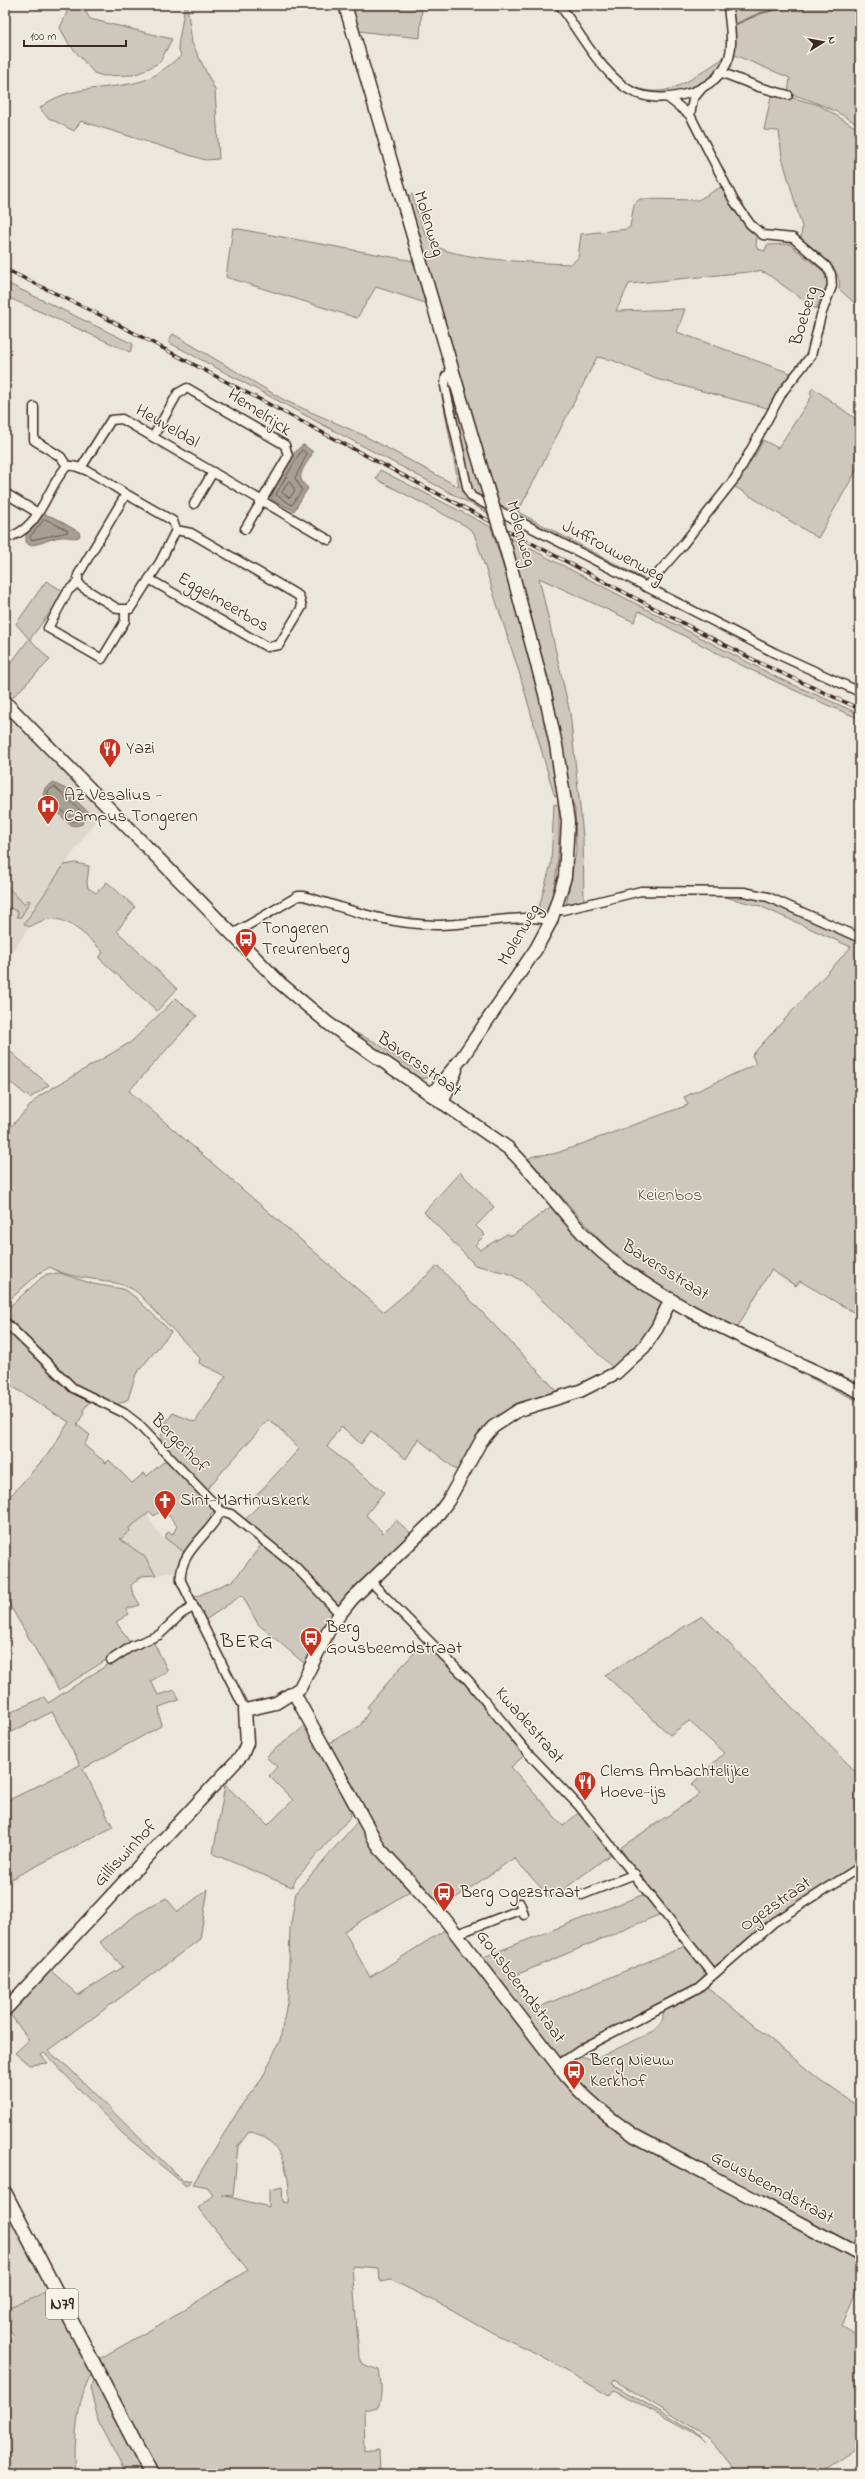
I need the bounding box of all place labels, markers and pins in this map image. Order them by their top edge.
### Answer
restaurant icon: Yazi [97,736,123,769]
place label: Yazi [126,736,155,762]
place label: AZ Vesalius - Campus Tongeren [64,783,198,831]
hospital icon: AZ Vesalius - Campus Tongeren [35,793,61,826]
place label: Tongeren Treurenberg [262,916,350,964]
bus stop icon: Tongeren Treurenberg [233,926,259,959]
church icon: Sint-Martinuskerk [152,1488,178,1521]
place label: Sint-Martinuskerk [180,1488,310,1514]
place label: Berg Gousbeemdstraat [325,1615,462,1662]
bus stop icon: Berg Gousbeemdstraat [298,1625,324,1658]
place label: Clems Ambachtelijke Hoeve-ijs [600,1759,750,1806]
restaurant icon: Clems Ambachtelijke Hoeve-ijs [572,1769,598,1802]
bus stop icon: Berg Ogezstraat [431,1880,457,1913]
place label: Berg Ogezstraat [459,1880,580,1907]
place label: Berg Nieuw Kerkhof [589,2048,674,2095]
bus stop icon: Berg Nieuw Kerkhof [561,2058,587,2091]

